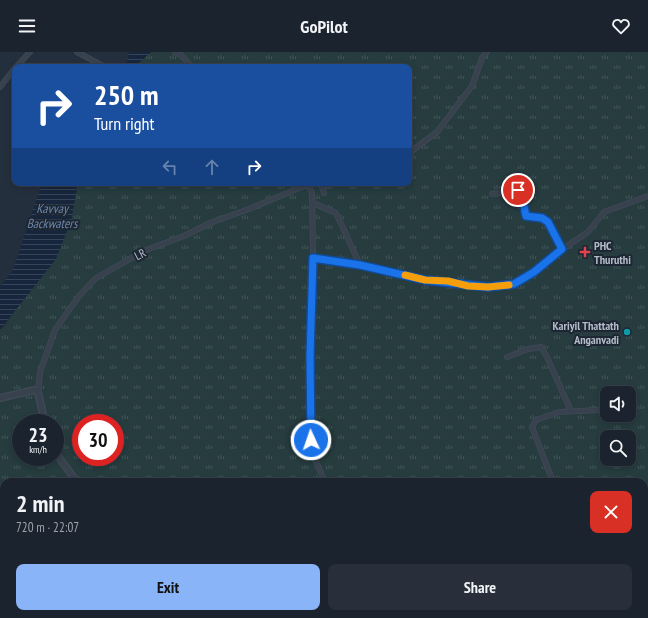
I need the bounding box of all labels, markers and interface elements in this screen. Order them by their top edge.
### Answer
icon: menu [16,15,38,37]
text: GoPilot [300,15,348,38]
icon: heart [610,15,632,37]
text: 250 m [94,76,158,113]
icon: right [28,80,80,132]
text: Turn right [94,112,154,135]
icon: left [159,156,181,178]
icon: ahead [201,156,223,178]
icon: right [243,156,265,178]
pin [501,173,535,207]
icon: arrive [507,179,529,201]
water label: Kavvay Backwaters [27,200,79,232]
place label: PHC Thuruthi [594,238,631,267]
street label: LR [132,245,148,263]
marker: PHC Thuruthi [579,246,591,258]
place label: Kariyil Thattath Anganvadi [552,318,619,347]
marker: Kariyil Thattath Anganvadi [622,327,632,337]
map controls [600,386,636,466]
button: sound [600,386,636,422]
speed limit sign: 30 [72,414,124,466]
position arrow [290,419,332,461]
text: 23 [28,422,48,448]
button: search [600,430,636,466]
text: km/h [29,443,47,456]
text: 2 min [16,488,64,519]
button: close [590,491,632,533]
text: 720 m · 22:07 [16,519,79,536]
button: Exit [16,564,320,610]
button: Share [328,564,632,610]

